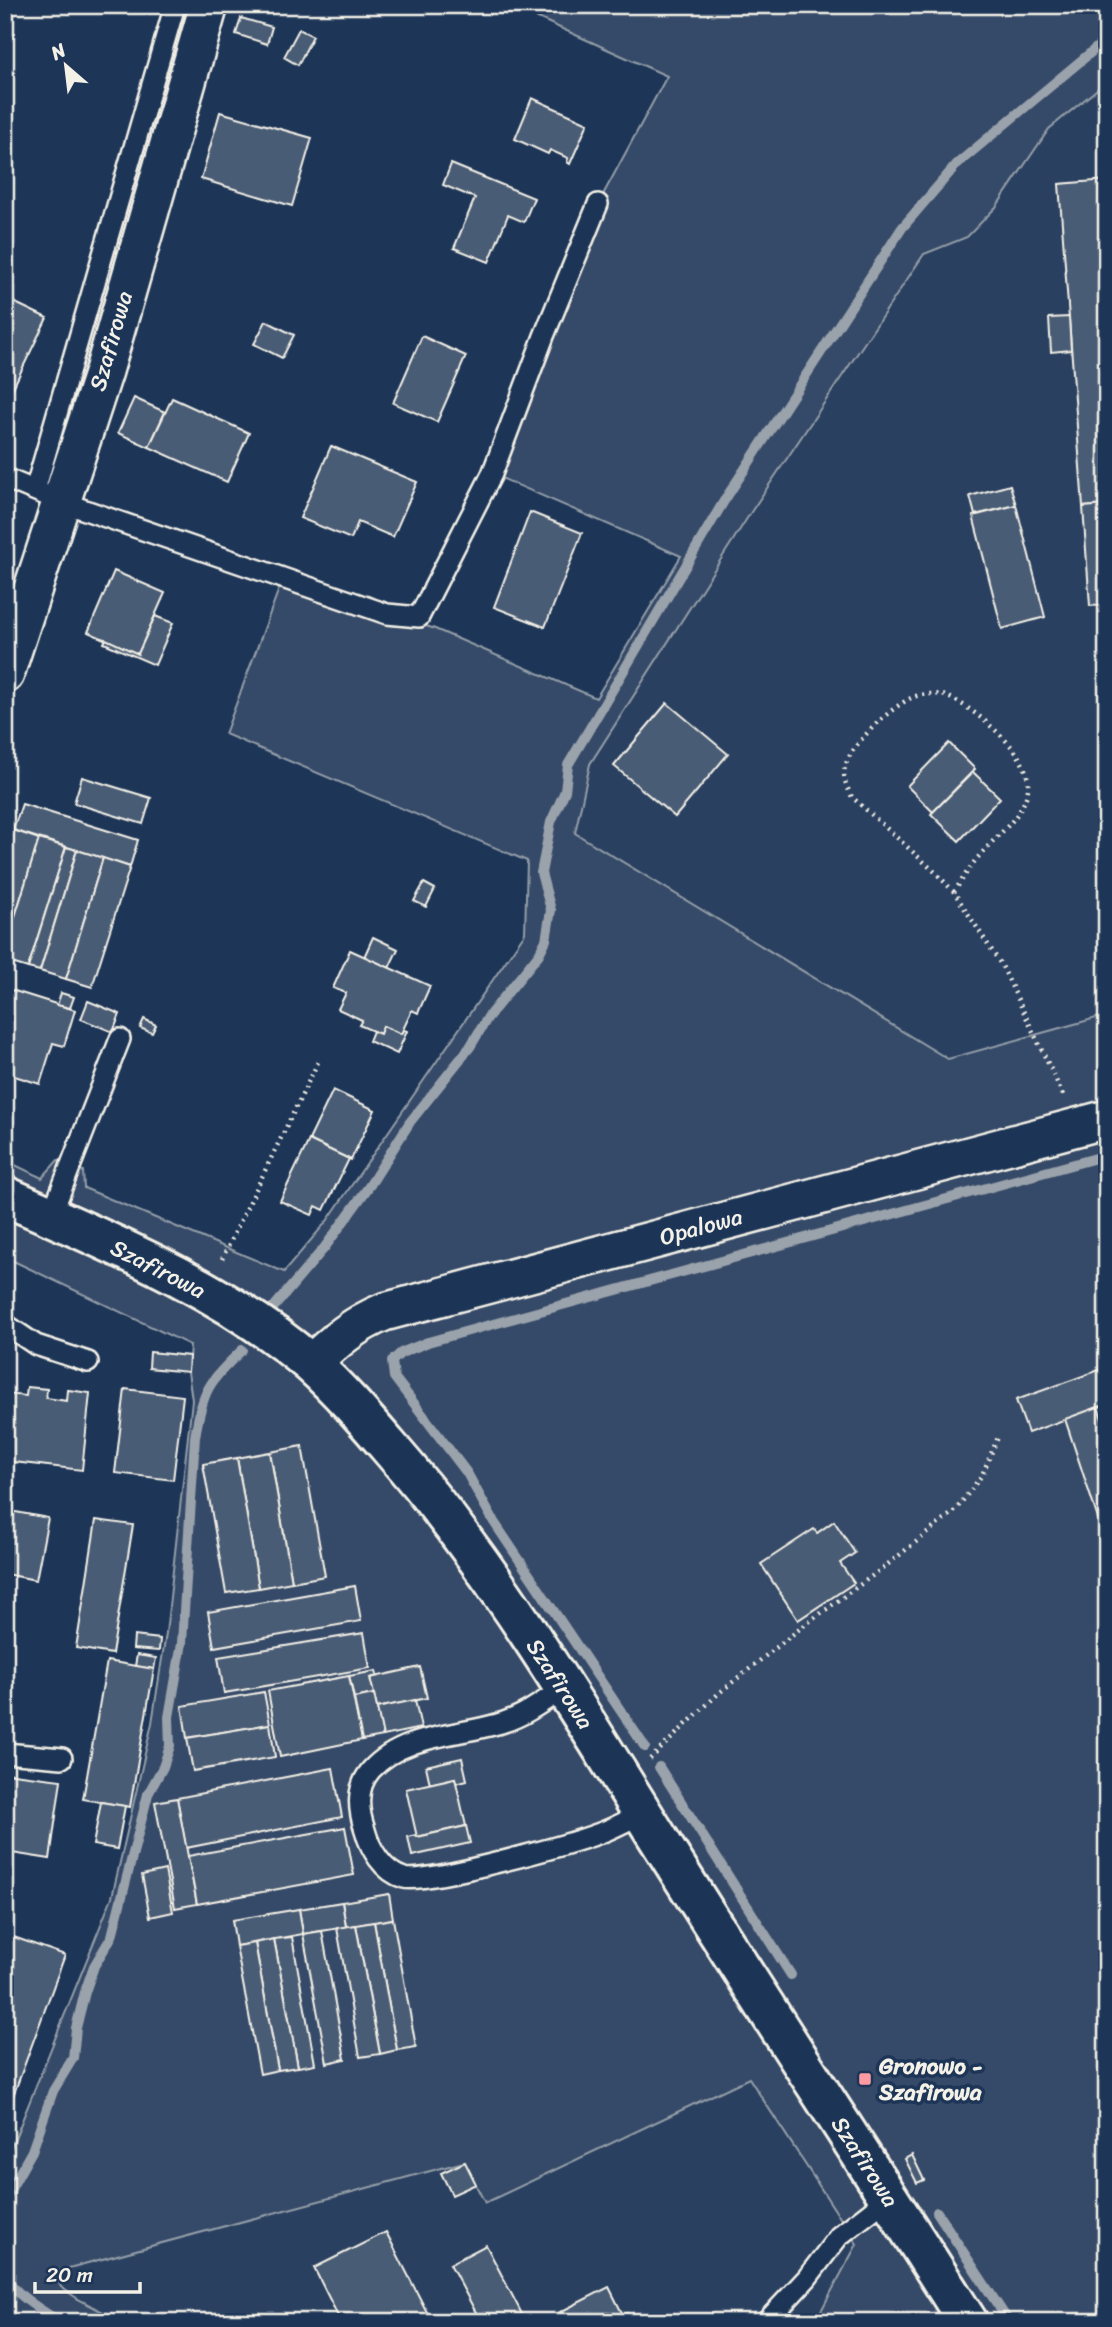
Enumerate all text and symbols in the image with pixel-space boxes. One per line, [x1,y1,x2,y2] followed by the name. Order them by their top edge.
[32,32,102,102] north arrow
[44,33,73,70] text: N
[77,286,145,396] street label: Szafirowa
[655,1196,747,1258] street label: Opalowa
[103,1227,213,1311] street label: Szafirowa
[515,1630,605,1739] street label: Szafirowa
[878,2046,983,2113] place label: Gronowo - Szafirowa
[857,2071,873,2087] marker: Gronowo - Szafirowa
[820,2108,910,2217] street label: Szafirowa
[35,2250,140,2294] scale bar
[46,2256,93,2294] text: 20 m

